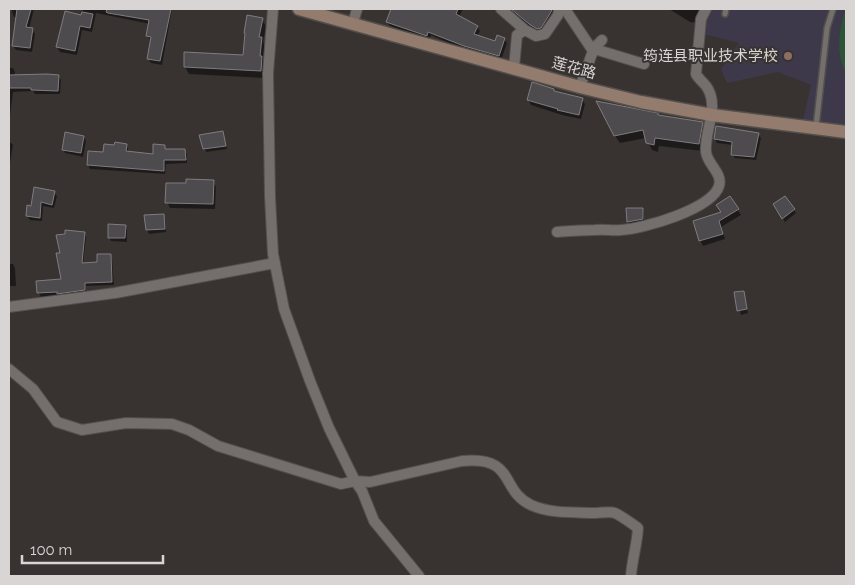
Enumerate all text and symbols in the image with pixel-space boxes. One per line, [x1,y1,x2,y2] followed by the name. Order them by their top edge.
[643,47,778,65] place label: 筠连县职业技术学校
[782,50,794,62] marker: 筠连县职业技术学校
[550,53,598,83] street label: 莲花路
[22,532,164,564] scale bar
[30,541,72,559] text: 100 m

